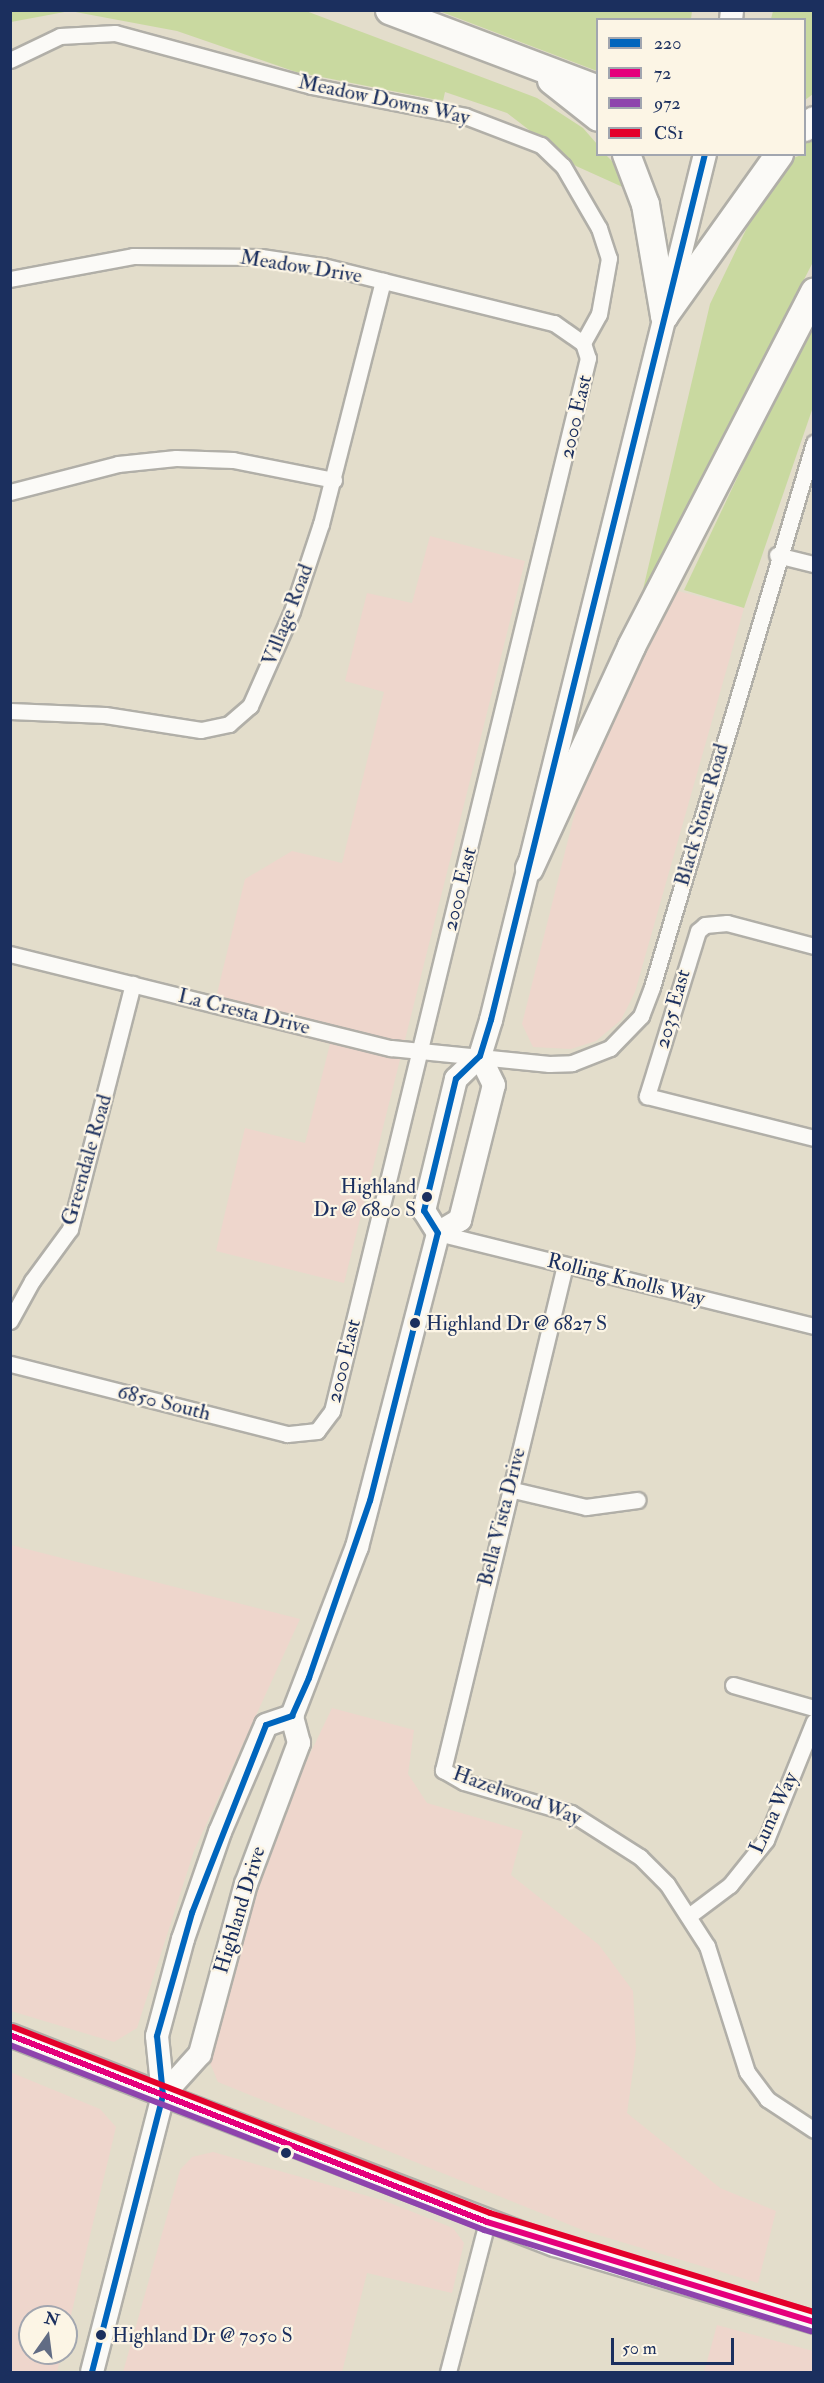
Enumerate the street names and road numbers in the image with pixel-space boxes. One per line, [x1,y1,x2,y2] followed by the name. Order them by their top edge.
[296,70,472,130] street label: Meadow Downs Way
[238,245,364,289] street label: Meadow Drive
[554,373,598,461] street label: 2000 East
[257,560,319,670] street label: Village Road
[670,741,734,889] street label: Black Stone Road
[437,845,483,933] street label: 2000 East
[650,967,696,1051] street label: 2035 East
[175,983,313,1041] street label: La Cresta Drive
[56,1092,118,1228] street label: Greendale Road
[544,1248,708,1312] street label: Rolling Knolls Way
[321,1317,367,1405] street label: 2000 East
[115,1379,213,1427] street label: 6850 South
[473,1445,531,1589] street label: Bella Vista Drive
[449,1761,585,1831] street label: Hazelwood Way
[744,1768,804,1858] street label: Luna Way
[209,1843,271,1977] street label: Highland Drive

